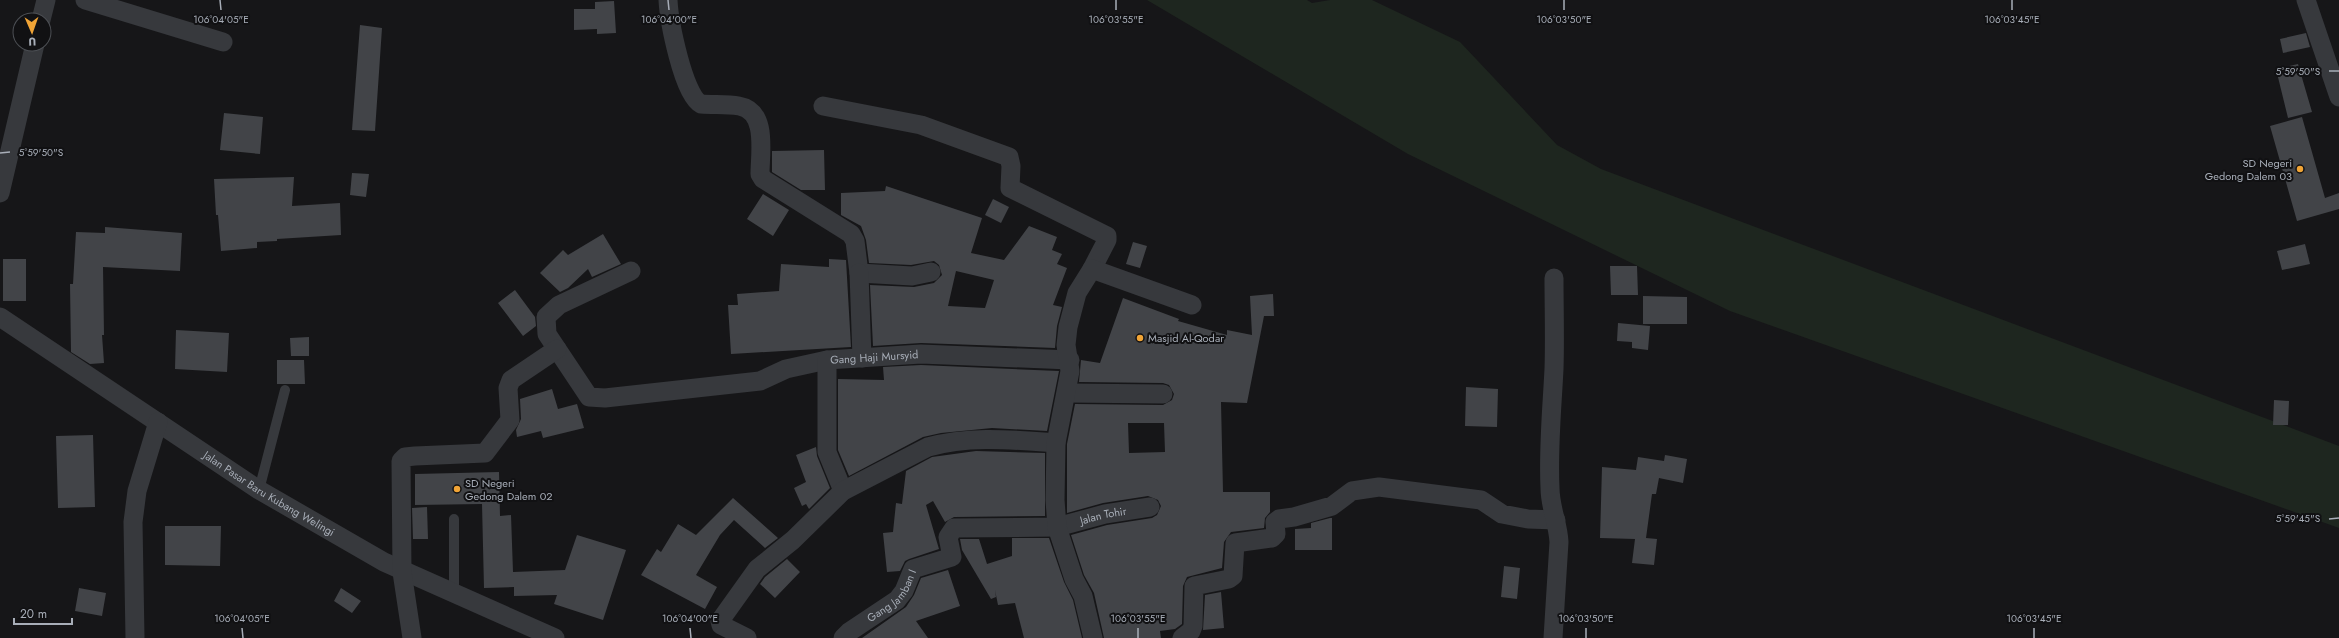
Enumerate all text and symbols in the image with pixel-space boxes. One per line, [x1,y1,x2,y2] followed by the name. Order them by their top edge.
[12,12,52,52] north arrow
[193,12,249,27] text: 106°04'05"E
[641,12,697,27] text: 106°04'00"E
[1089,12,1143,27] text: 106°03'55"E
[1536,12,1592,27] text: 106°03'50"E
[1985,12,2039,27] text: 106°03'45"E
[28,34,36,50] text: U
[2276,64,2321,79] text: 5°59'50"S
[19,145,64,160] text: 5°59'50"S
[2205,155,2292,184] place label: SD Negeri Gedong Dalem 03
[2295,164,2305,174] marker: SD Negeri Gedong Dalem 03
[1148,330,1224,346] place label: Masjid Al-Qodar
[1135,333,1145,343] marker: Masjid Al-Qodar
[830,346,919,368] street label: Gang Haji Mursyid
[199,446,338,540] street label: Jalan Pasar Baru Kubang Welingi
[465,475,553,504] place label: SD Negeri Gedong Dalem 02
[452,484,462,494] marker: SD Negeri Gedong Dalem 02
[1076,503,1128,529] street label: Jalan Tohir
[2276,511,2321,526] text: 5°59'45"S
[864,567,920,626] street label: Gang Jamban I
[14,600,72,626] scale bar
[20,605,47,623] text: 20 m
[214,611,270,626] text: 106°04'05"E
[662,611,718,626] text: 106°04'00"E
[1111,611,1165,626] text: 106°03'55"E
[1558,611,1614,626] text: 106°03'50"E
[2007,611,2061,626] text: 106°03'45"E

